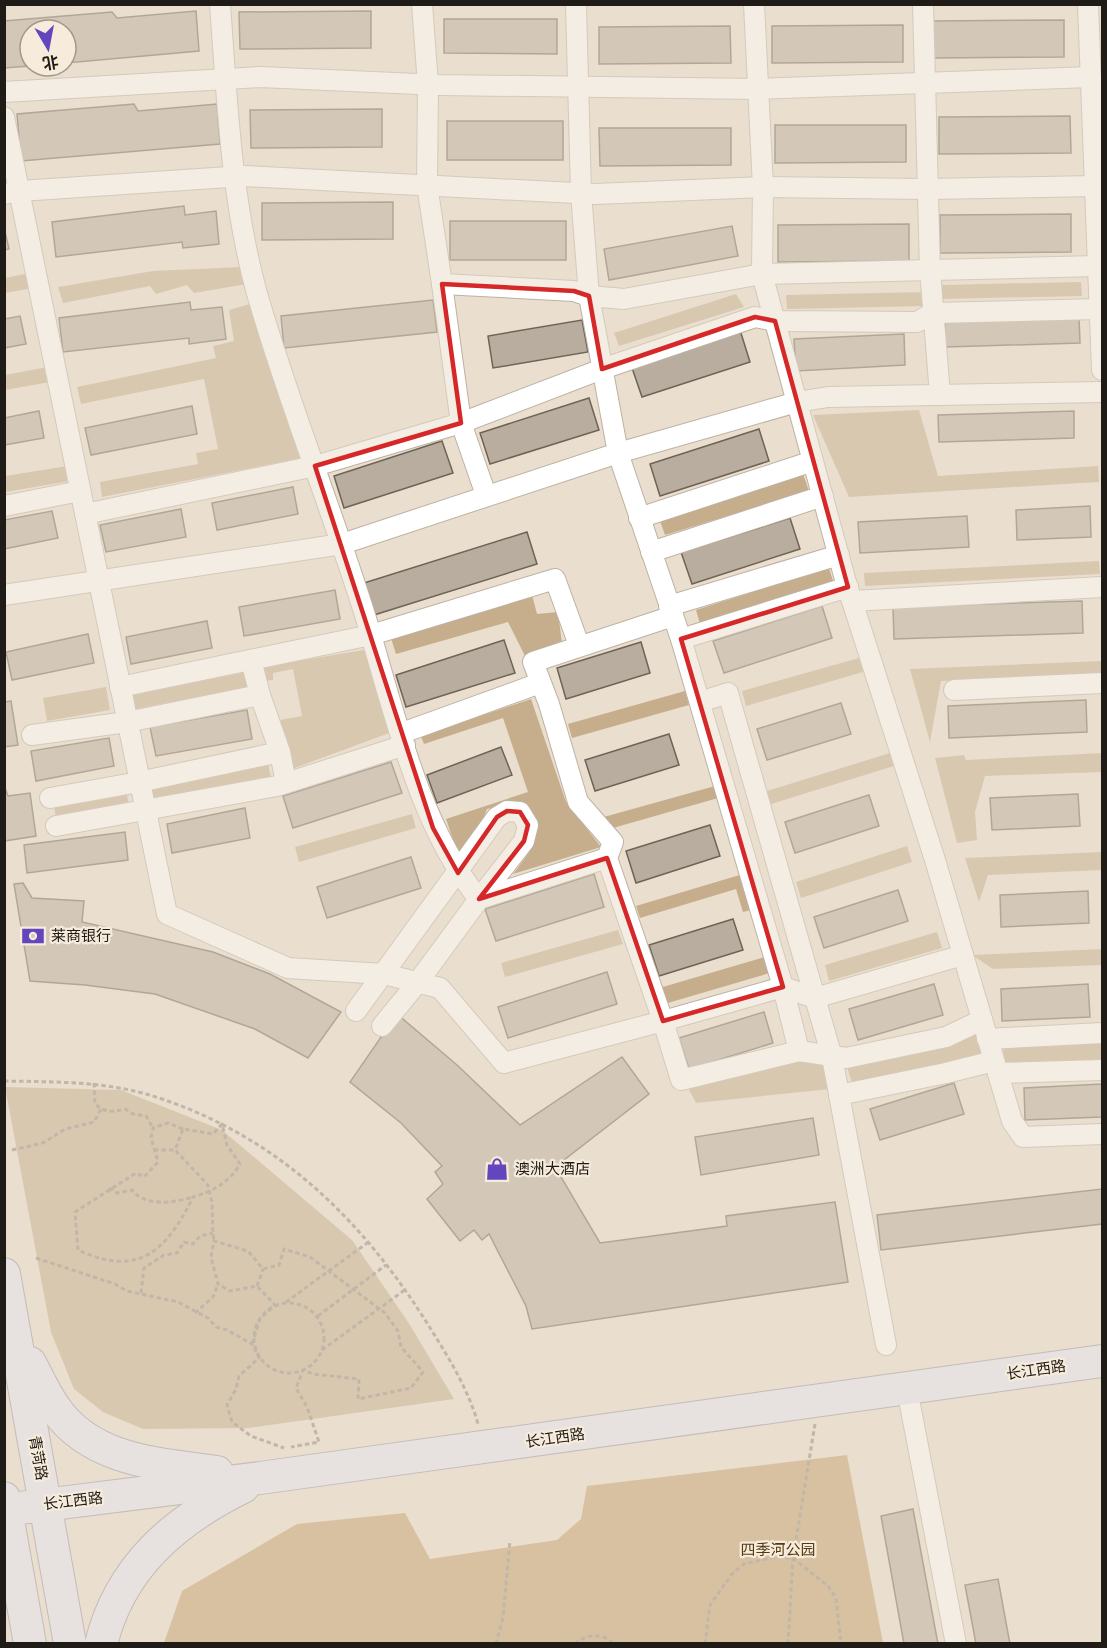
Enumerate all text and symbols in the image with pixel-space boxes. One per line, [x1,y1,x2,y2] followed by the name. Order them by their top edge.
[18,18,78,78] north arrow
[41,53,60,74] text: 北
[20,923,46,949] bank icon: 莱商银行
[51,926,111,944] place label: 莱商银行
[484,1156,510,1182] shop icon: 澳洲大酒店
[515,1159,590,1177] place label: 澳洲大酒店
[1005,1356,1067,1382] street label: 长江西路
[524,1424,586,1450] street label: 长江西路
[26,1434,52,1482] street label: 青菏路
[42,1487,104,1513] street label: 长江西路
[740,1540,816,1558] park label: 四季河公园

